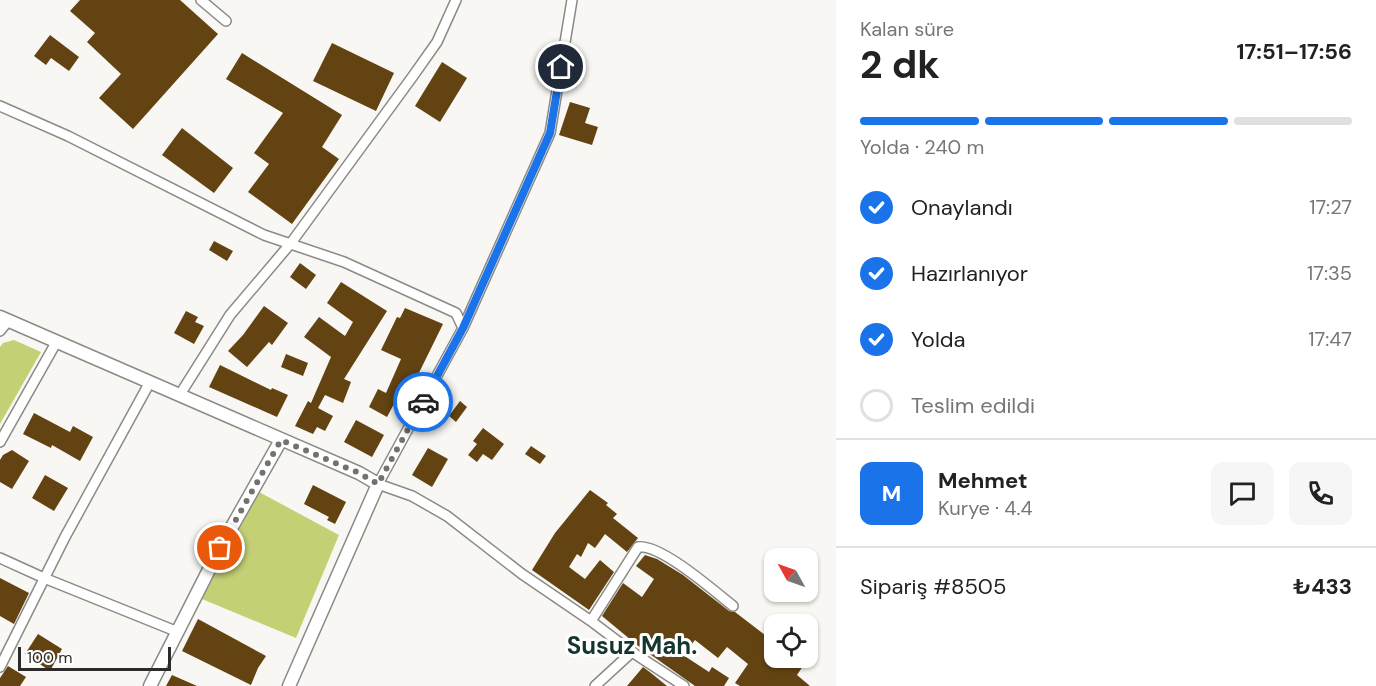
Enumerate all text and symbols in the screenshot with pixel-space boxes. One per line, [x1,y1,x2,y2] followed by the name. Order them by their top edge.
[860,16,954,42] text: Kalan süre
[1237,37,1352,66] text: 17:51–17:56
[860,39,940,90] text: 2 dk
[535,41,586,92] pin
[544,50,577,83] icon: home
[860,134,984,160] text: Yolda · 240 m
[860,191,893,224] icon: check
[911,193,1013,222] text: Onaylandı
[1309,194,1352,220] text: 17:27
[860,257,893,290] icon: check
[911,259,1028,288] text: Hazırlanıyor
[1307,260,1352,286] text: 17:35
[860,323,893,356] icon: check
[911,325,966,354] text: Yolda
[1308,326,1352,352] text: 17:47
[393,372,453,432] courier
[407,386,440,419] icon: car
[911,391,1035,420] text: Teslim edildi
[1211,462,1274,525] button: chat
[1289,462,1352,525] button: phone
[938,466,1028,495] text: Mehmet
[882,479,901,508] text: M
[938,495,1033,521] text: Kurye · 4.4
[194,522,245,573] pin
[203,531,236,564] icon: bag
[764,548,818,602] north arrow
[764,548,818,668] map controls
[860,572,1006,601] text: Sipariş #8505
[1293,572,1352,601] text: ₺433
[764,614,818,668] button: locate
[567,630,697,661] district label: Susuz Mah.
[18,644,171,672] scale bar
[27,647,72,668] text: 100 m

